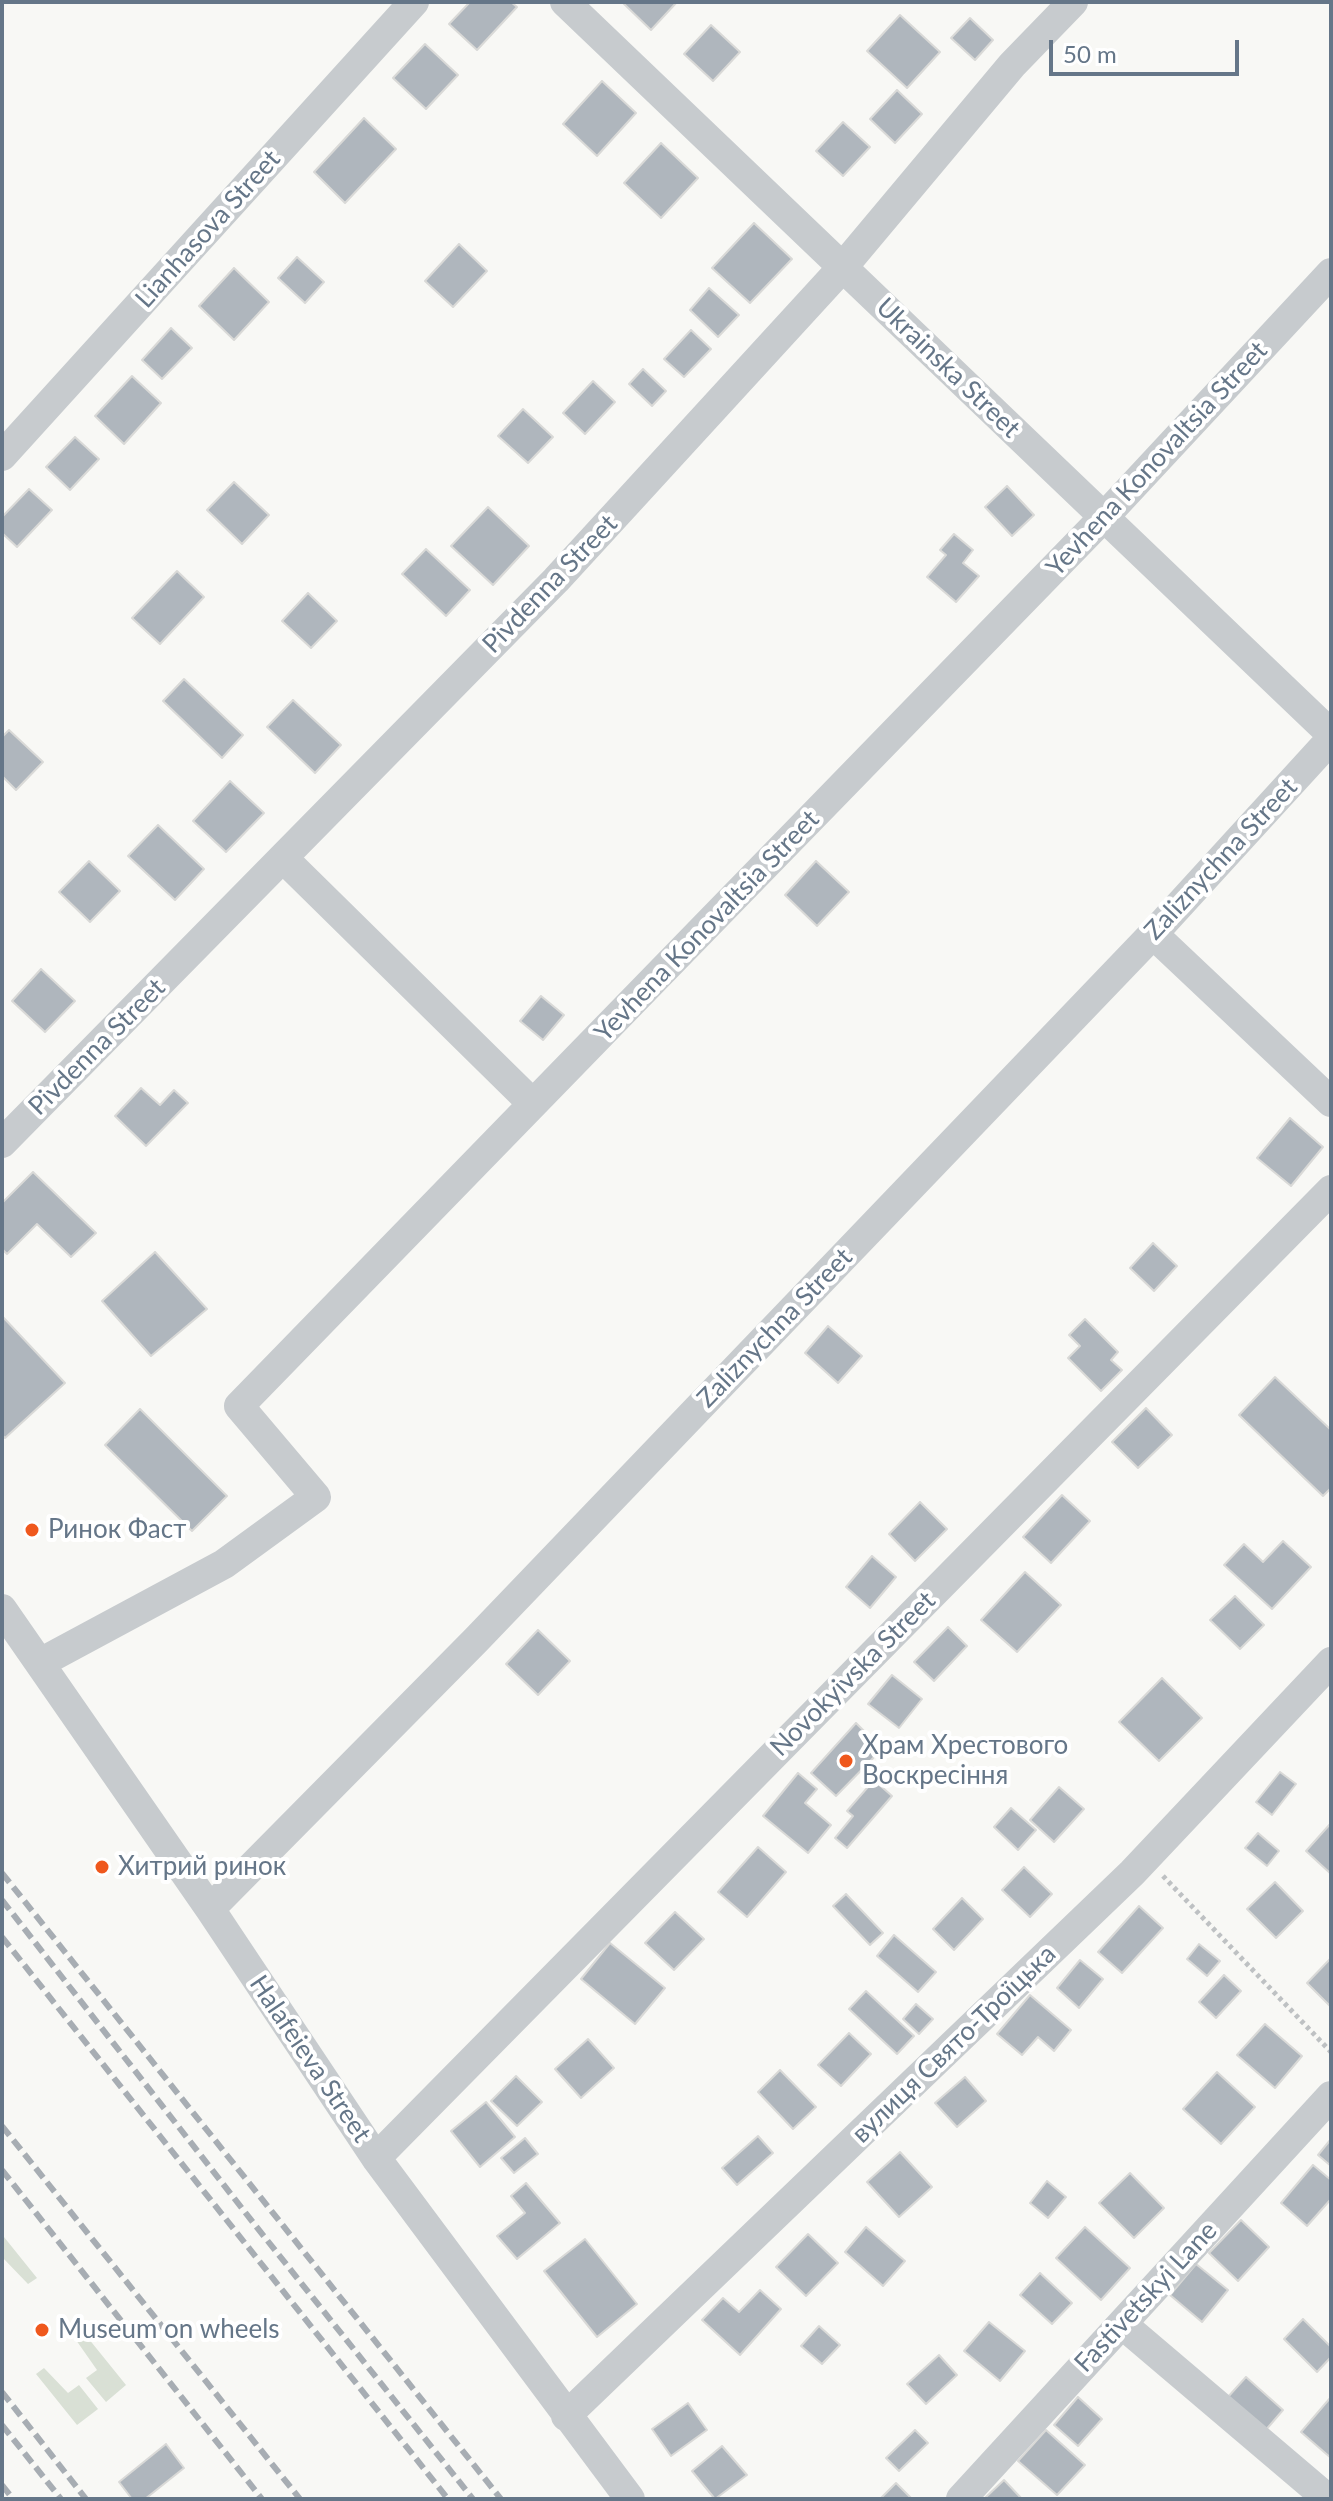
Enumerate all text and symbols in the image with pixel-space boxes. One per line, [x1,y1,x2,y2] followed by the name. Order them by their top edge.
[1053,24,1243,74] scale bar
[1063,39,1117,68] text: 50 m
[129,144,287,314] street label: Lianhasova Street
[870,292,1026,444] street label: Ukrainska Street
[1040,335,1274,583] street label: Yevhena Konovaltsia Street
[476,508,624,660] street label: Pivdenna Street
[1138,772,1304,946] street label: Zaliznychna Street
[588,804,826,1048] street label: Yevhena Konovaltsia Street
[22,972,172,1122] street label: Pivdenna Street
[691,1242,859,1414] street label: Zaliznychna Street
[48,1514,186,1546] place label: Ринок Фаст
[23,1521,41,1539] marker: Ринок Фаст
[764,1585,942,1763] street label: Novokyivska Street
[862,1730,1068,1792] place label: Храм Хрестового Воскресіння
[837,1752,855,1770] marker: Храм Хрестового Воскресіння
[118,1851,286,1883] place label: Хитрий ринок
[93,1858,111,1876] marker: Хитрий ринок
[846,1939,1062,2149] street label: вулиця Свято-Троїцька
[243,1970,377,2148] street label: Halafeieva Street
[1068,2215,1224,2379] street label: Fastivetskyi Lane
[58,2314,280,2346] place label: Museum on wheels
[33,2321,51,2339] marker: Museum on wheels

